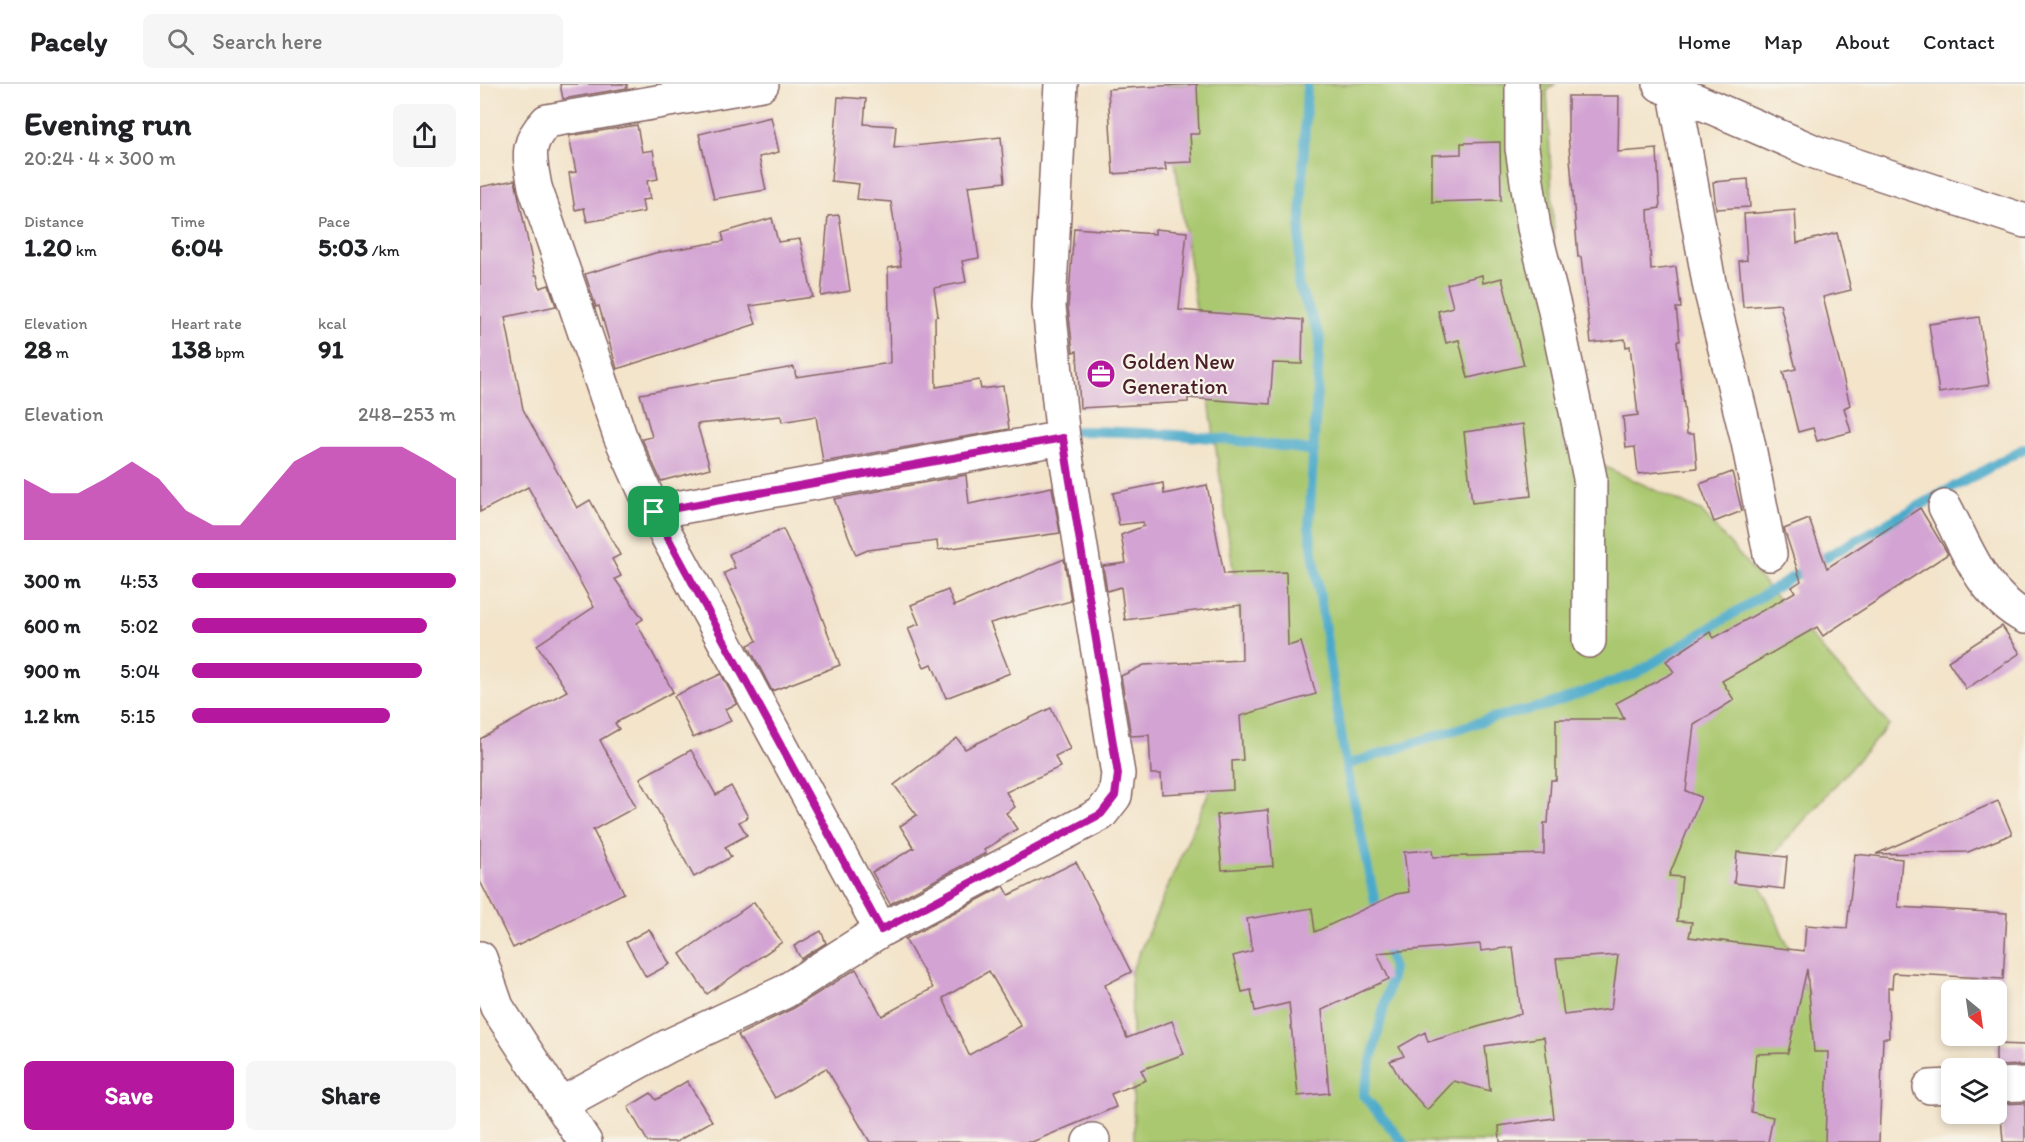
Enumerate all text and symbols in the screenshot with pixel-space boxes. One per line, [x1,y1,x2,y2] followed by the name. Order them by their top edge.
[143,14,563,68] search box
[30,24,107,58] text: Pacely
[164,25,197,58] icon: search
[212,28,323,55] text: Search here
[1678,29,1731,54] text: Home
[1764,29,1803,54] text: Map
[1836,29,1890,54] text: About
[1923,29,1995,54] text: Contact
[24,104,191,143] text: Evening run
[393,104,456,167] button: share
[24,146,176,170] text: 20:24 · 4 × 300 m
[24,212,84,231] text: Distance
[171,212,205,231] text: Time
[318,212,350,231] text: Pace
[24,231,72,263] text: 1.20
[171,231,223,263] text: 6:04
[318,231,368,263] text: 5:03
[72,241,97,260] text: km
[368,241,400,260] text: /km
[24,314,88,333] text: Elevation
[171,314,242,333] text: Heart rate
[318,314,346,333] text: kcal
[24,333,52,365] text: 28
[171,333,211,365] text: 138
[318,333,344,365] text: 91
[52,343,69,362] text: m
[211,343,245,362] text: bpm
[1122,348,1235,400] place label: Golden New Generation
[1085,358,1117,390] office icon: Golden New Generation
[24,402,103,426] text: Elevation
[358,402,456,426] text: 248–253 m
[628,486,679,537] pin
[637,495,670,528] icon: arrive
[24,569,81,593] text: 300 m
[120,569,158,593] text: 4:53
[24,614,81,638] text: 600 m
[120,614,158,638] text: 5:02
[24,659,80,683] text: 900 m
[120,659,160,683] text: 5:04
[24,704,80,728] text: 1.2 km
[120,704,155,728] text: 5:15
[1941,980,2007,1046] north arrow
[1941,980,2007,1124] map controls
[1941,1058,2007,1124] button: layers
[24,1061,234,1130] button: Save
[246,1061,456,1130] button: Share

